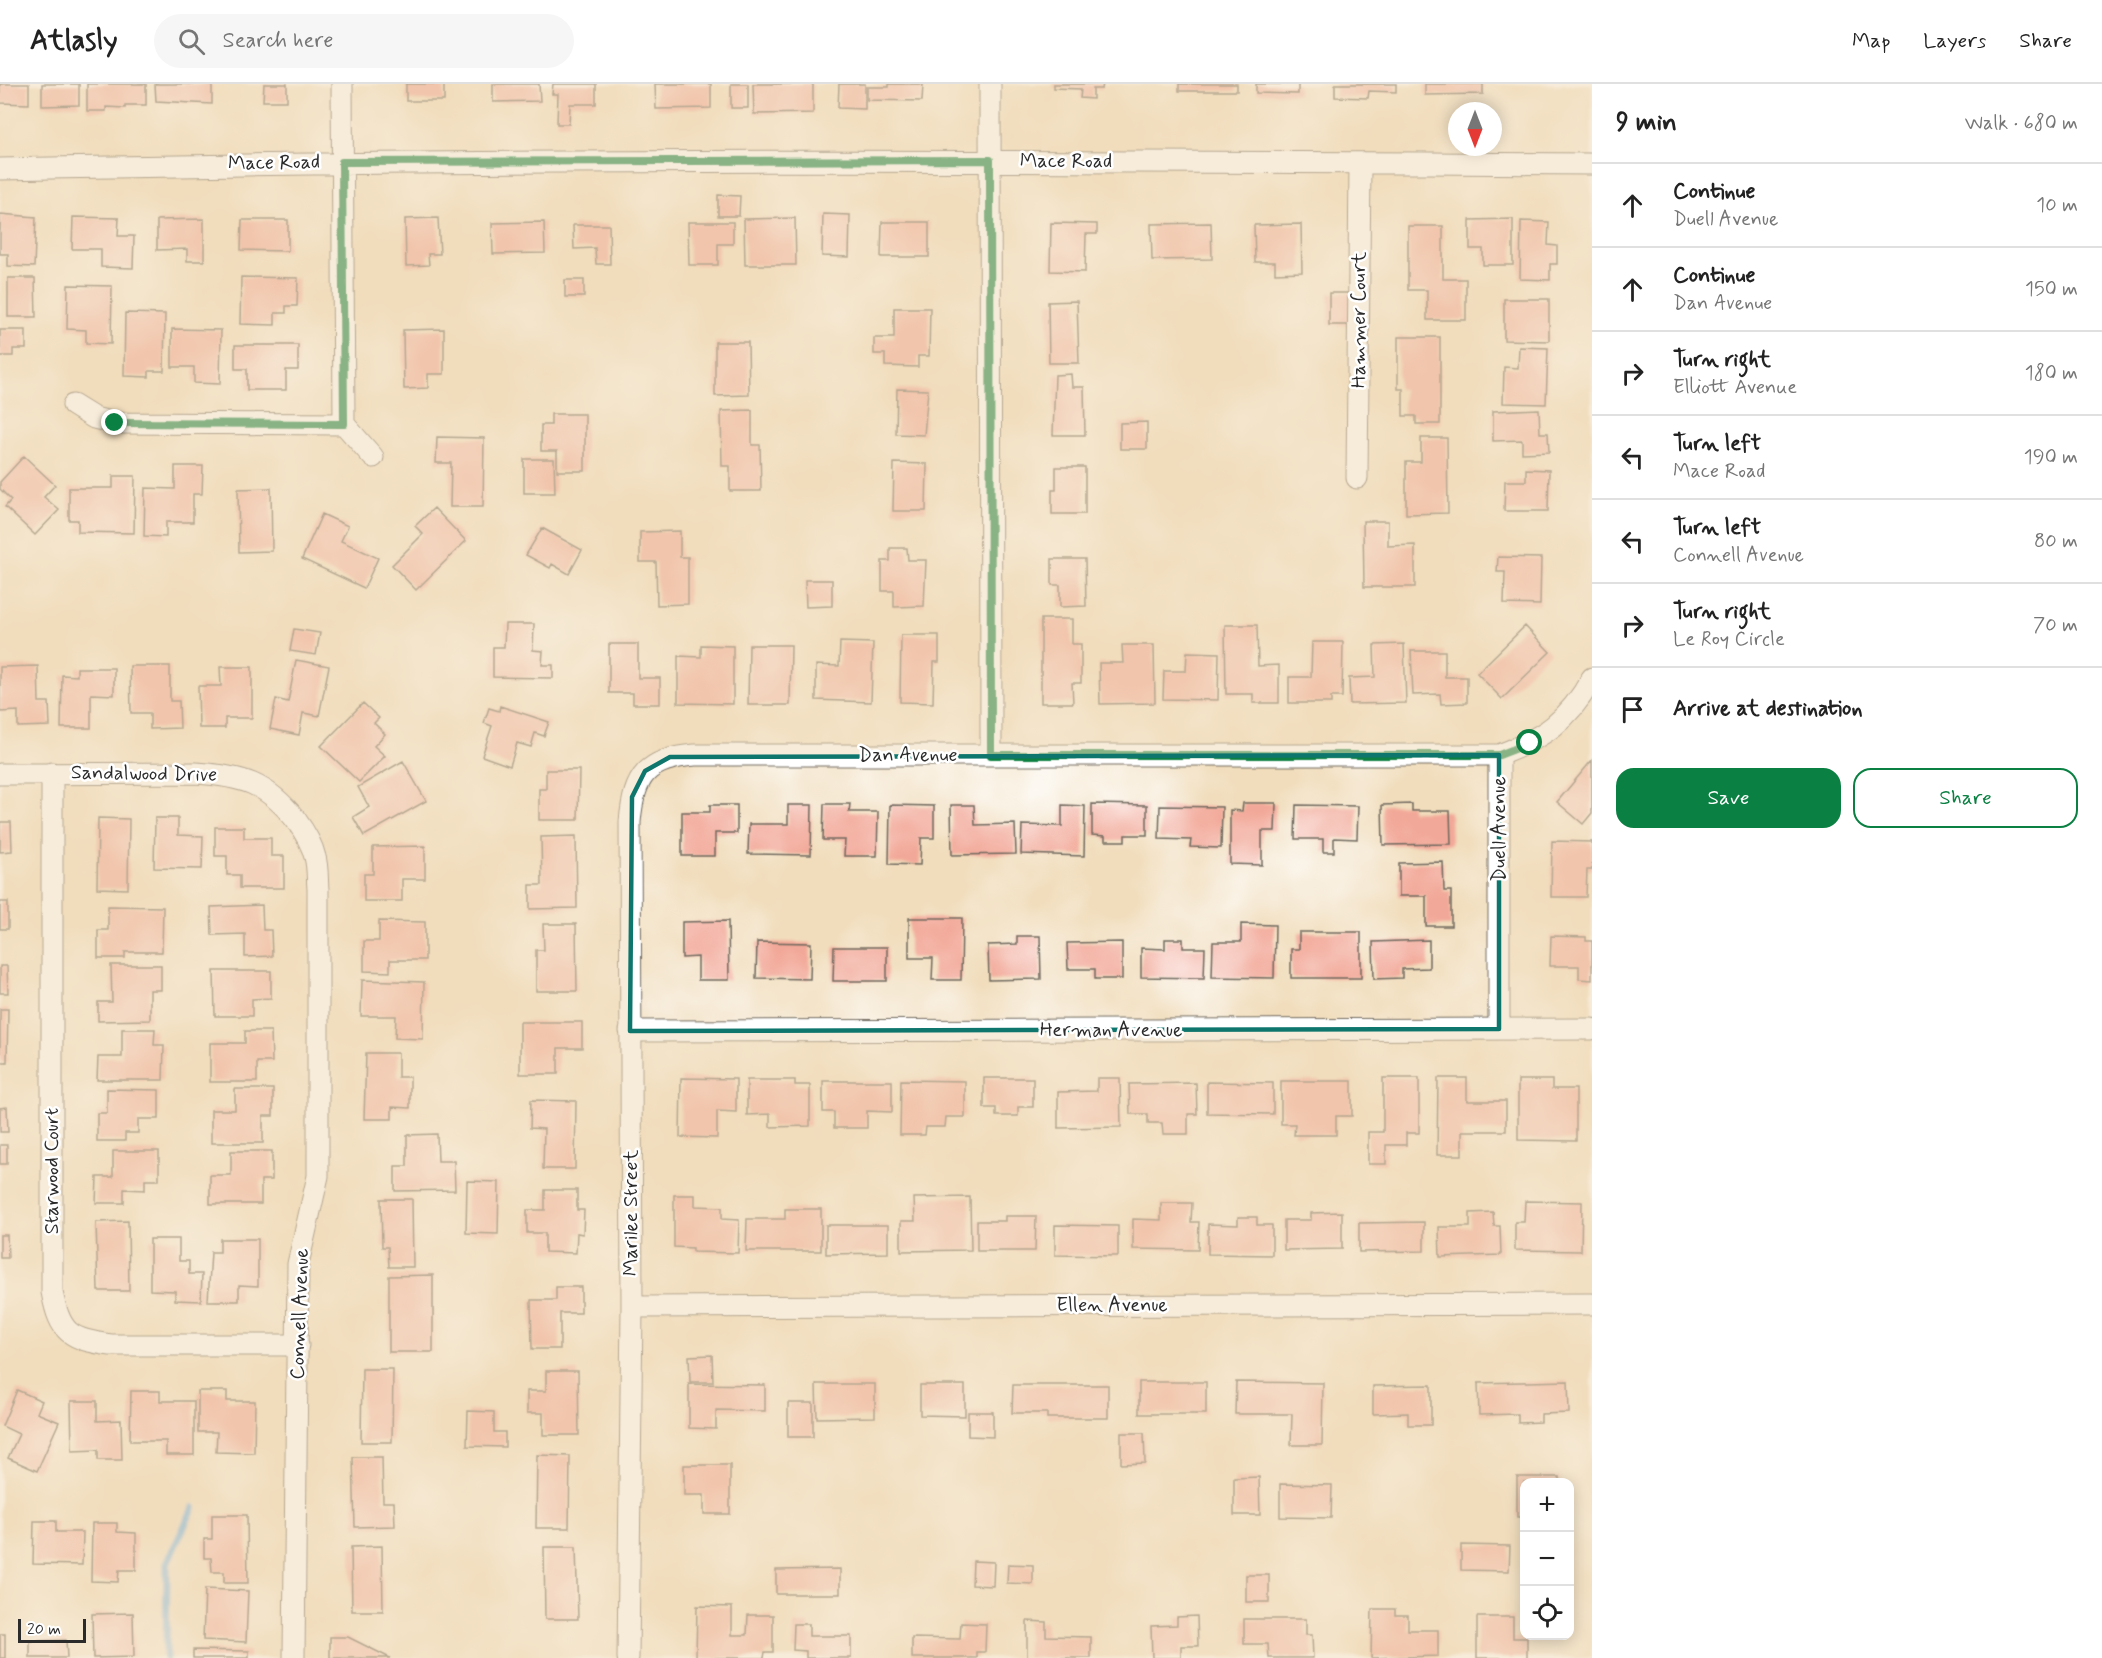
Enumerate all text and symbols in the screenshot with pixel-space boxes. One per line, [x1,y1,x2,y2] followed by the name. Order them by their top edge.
[154,14,574,68] search box
[30,23,118,60] text: Atlasly
[175,25,208,58] icon: search
[223,27,333,55] text: Search here
[1852,27,1890,55] text: Map
[1923,27,1986,55] text: Layers
[2019,27,2072,55] text: Share
[1448,102,1502,156] north arrow
[1616,106,1677,140] text: 9 min
[1965,110,2078,137] text: Walk · 680 m
[1020,148,1112,175] street label: Mace Road
[228,149,320,177] street label: Mace Road
[1673,178,1755,206] text: Continue
[1616,189,1649,222] icon: ahead
[2036,192,2078,219] text: 10 m
[1673,206,1778,233] text: Duell Avenue
[1346,251,1373,388] street label: Hammer Court
[1673,262,1755,290] text: Continue
[1616,273,1649,306] icon: ahead
[2025,276,2078,303] text: 150 m
[1673,290,1772,317] text: Dan Avenue
[1673,346,1771,374] text: Turn right
[1616,357,1649,390] icon: right
[2025,360,2078,387] text: 180 m
[1673,374,1797,401] text: Elliott Avenue
[101,409,127,435] route end
[1673,430,1761,458] text: Turn left
[1616,441,1649,474] icon: left
[2024,444,2078,471] text: 190 m
[1673,458,1765,485] text: Mace Road
[1673,514,1761,542] text: Turn left
[1616,525,1649,558] icon: left
[2034,528,2078,555] text: 80 m
[1673,542,1804,569] text: Connell Avenue
[1673,598,1771,626] text: Turn right
[1616,609,1649,642] icon: right
[2033,612,2078,639] text: 70 m
[1673,626,1785,653] text: Le Roy Circle
[1616,693,1649,726] icon: arrive
[1673,695,1863,723] text: Arrive at destination
[1516,729,1542,755] route start
[858,742,958,769] street label: Dan Avenue
[71,759,217,789] street label: Sandalwood Drive
[1616,768,1841,828] button: Save
[1853,768,2078,828] button: Share
[1486,776,1513,882] street label: Duell Avenue
[1040,1017,1182,1044] street label: Herman Avenue
[39,1108,66,1234] street label: Starwood Court
[618,1150,645,1276] street label: Marilee Street
[284,1248,316,1380] street label: Connell Avenue
[1056,1292,1168,1319] street label: Ellen Avenue
[1520,1478,1574,1640] map controls
[1520,1478,1574,1532] button: +
[1520,1532,1574,1586] button: −
[1520,1586,1574,1640] button: locate
[18,1616,86,1644] scale bar
[27,1619,61,1640] text: 20 m

